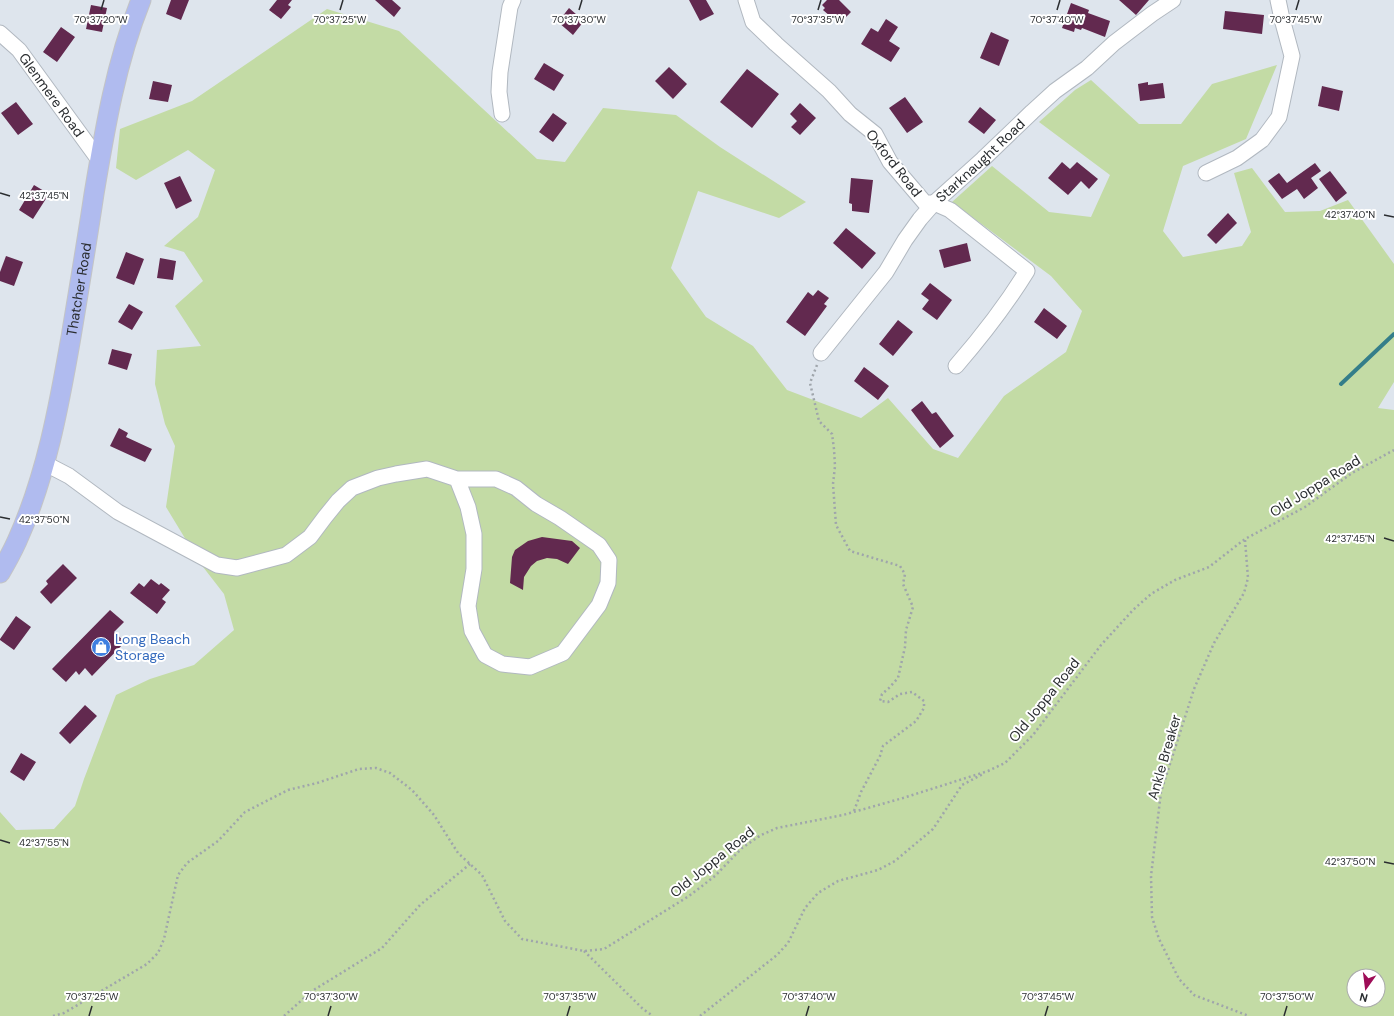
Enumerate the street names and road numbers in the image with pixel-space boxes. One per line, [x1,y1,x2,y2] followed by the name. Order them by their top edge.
[15,49,88,140] street label: Glenmere Road
[932,115,1029,206] street label: Starknaught Road
[862,126,926,200] street label: Oxford Road
[62,241,95,337] street label: Thatcher Road
[1266,451,1364,521] street label: Old Joppa Road
[1005,654,1083,746] street label: Old Joppa Road
[1143,712,1185,802] street label: Ankle Breaker
[666,823,758,901] street label: Old Joppa Road

